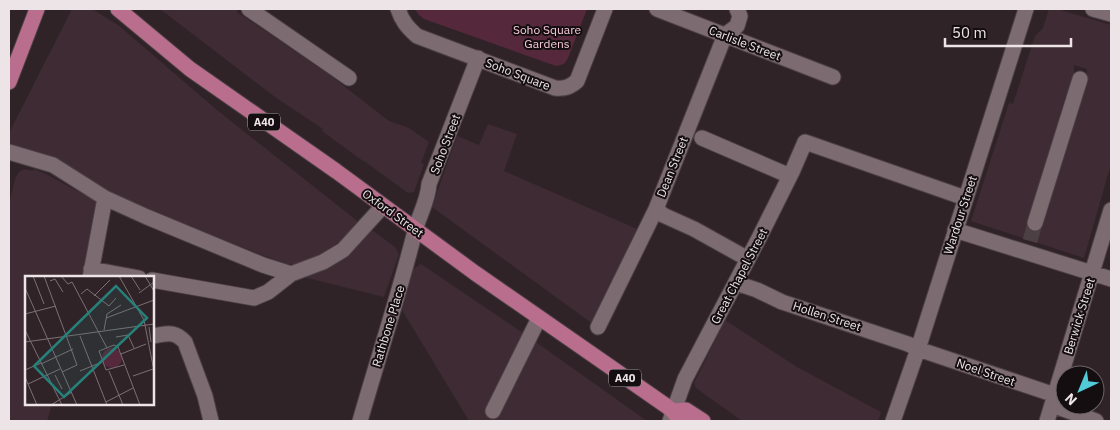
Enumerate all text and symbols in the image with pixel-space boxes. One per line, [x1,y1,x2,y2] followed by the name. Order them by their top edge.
[945,15,1071,47] scale bar
[513,22,581,51] park label: Soho Square Gardens
[707,22,783,64] street label: Carlisle Street
[952,23,987,42] text: 50 m
[483,55,553,93] street label: Soho Square
[427,112,463,176] street label: Soho Street
[248,114,280,130] road number: A40
[653,135,691,199] street label: Dean Street
[940,174,980,256] street label: Wardour Street
[359,186,427,240] street label: Oxford Street
[708,226,770,326] street label: Great Chapel Street
[25,276,154,405] inset map
[1060,276,1098,356] street label: Berwick Street
[368,283,408,369] street label: Rathbone Place
[791,298,863,334] street label: Hollen Street
[955,355,1017,389] street label: Noel Street
[1055,365,1105,415] north arrow
[609,369,641,386] road number: A40
[1061,389,1081,409] text: N

